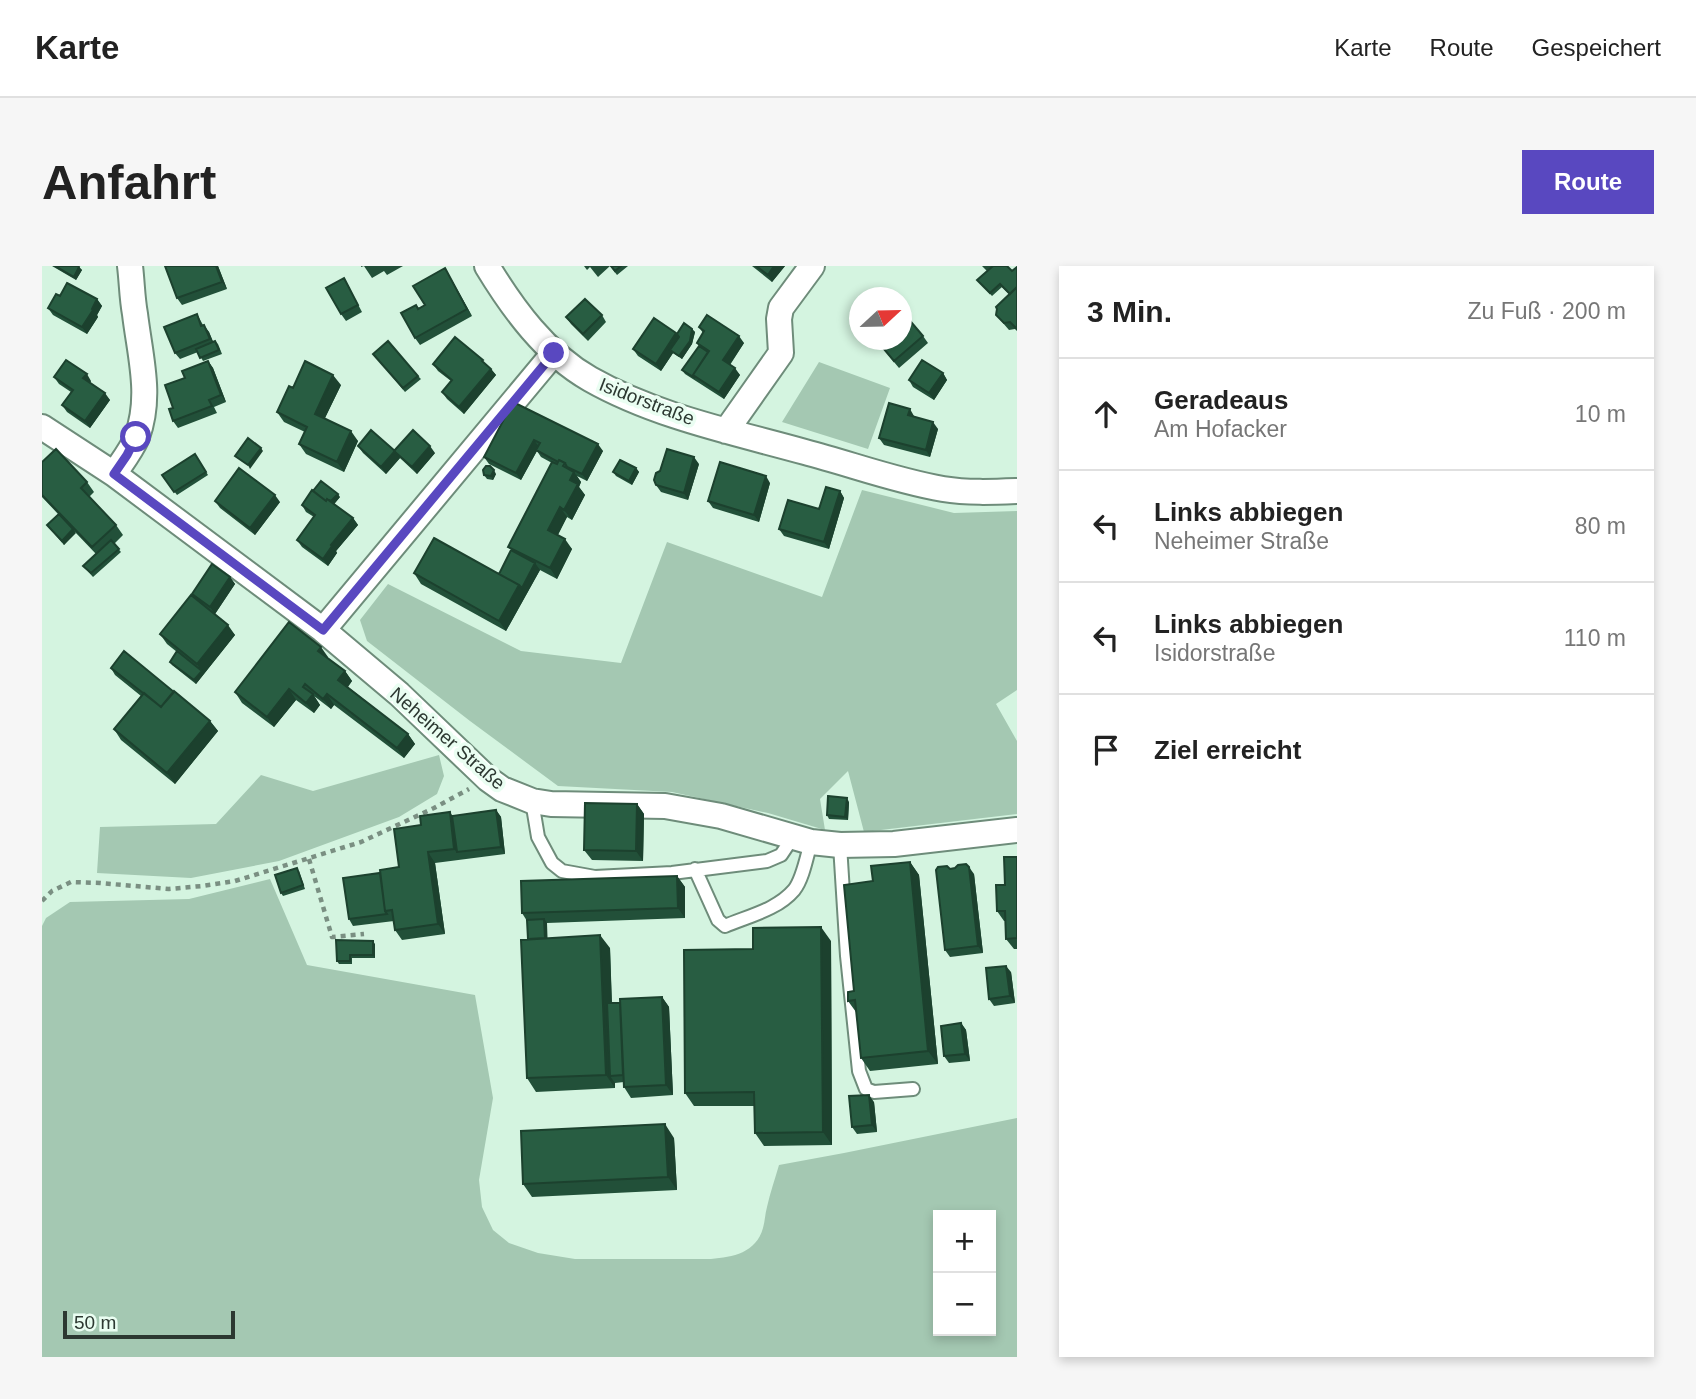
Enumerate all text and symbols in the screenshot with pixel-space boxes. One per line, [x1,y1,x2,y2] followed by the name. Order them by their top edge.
[35,29,119,66] text: Karte
[1334,34,1392,61] text: Karte
[1430,34,1494,61] text: Route
[1532,34,1661,61] text: Gespeichert
[1522,150,1654,214] button: Route
[42,155,216,209] text: Anfahrt
[849,287,912,350] north arrow
[1087,295,1172,328] text: 3 Min.
[1468,298,1626,324] text: Zu Fuß · 200 m
[538,337,569,368] route end
[596,374,697,429] street label: Isidorstraße
[1154,385,1288,415] text: Geradeaus
[1087,395,1125,433] icon: ahead
[1575,401,1626,427] text: 10 m
[1154,416,1287,442] text: Am Hofacker
[120,421,151,452] route start
[1154,497,1343,527] text: Links abbiegen
[1087,507,1125,545] icon: left
[1575,513,1626,539] text: 80 m
[1154,528,1329,554] text: Neheimer Straße
[1154,609,1343,639] text: Links abbiegen
[1087,619,1125,657] icon: left
[1564,625,1626,651] text: 110 m
[1154,640,1275,666] text: Isidorstraße
[386,683,509,794] street label: Neheimer Straße
[1087,731,1125,769] icon: arrive
[1154,735,1301,765] text: Ziel erreicht
[933,1210,996,1336] map controls
[933,1210,996,1273] button: +
[933,1273,996,1336] button: −
[63,1308,234,1340] scale bar
[74,1312,116,1333] text: 50 m

